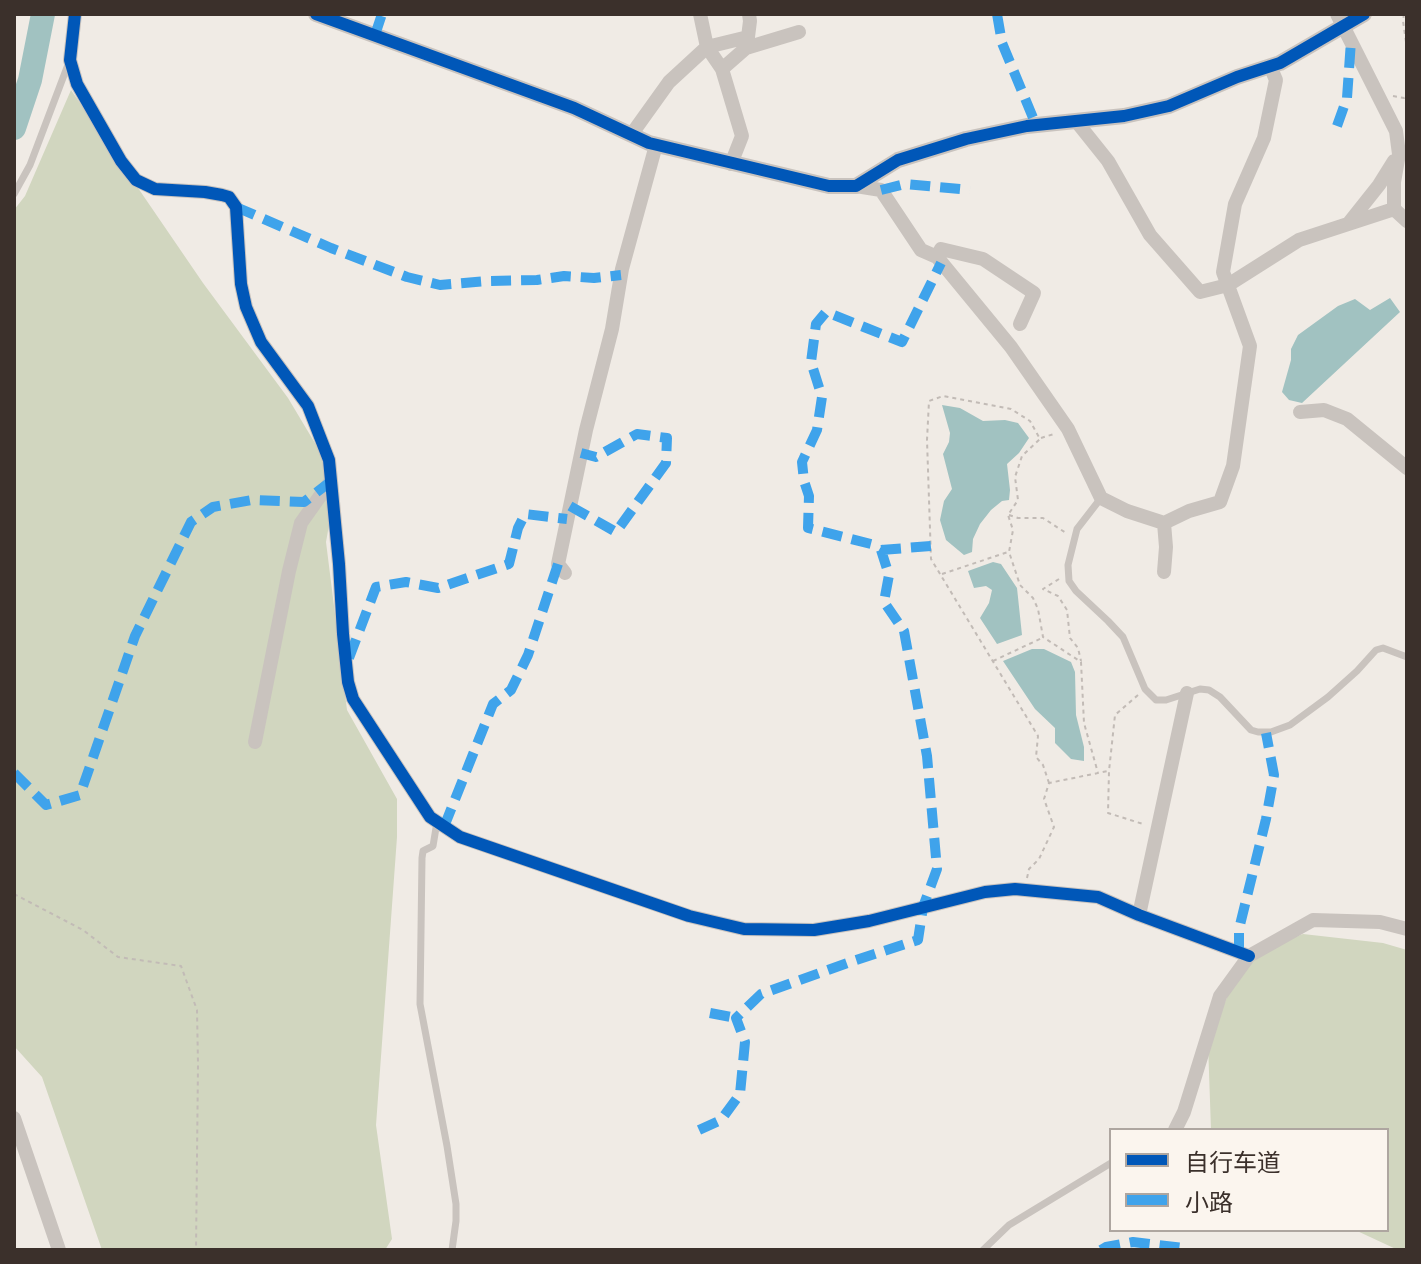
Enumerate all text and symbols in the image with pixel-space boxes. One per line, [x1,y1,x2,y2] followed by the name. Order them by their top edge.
[1109,1128,1389,1232] legend
[1185,1147,1281,1176] text: 自行车道
[1185,1187,1233,1216] text: 小路

